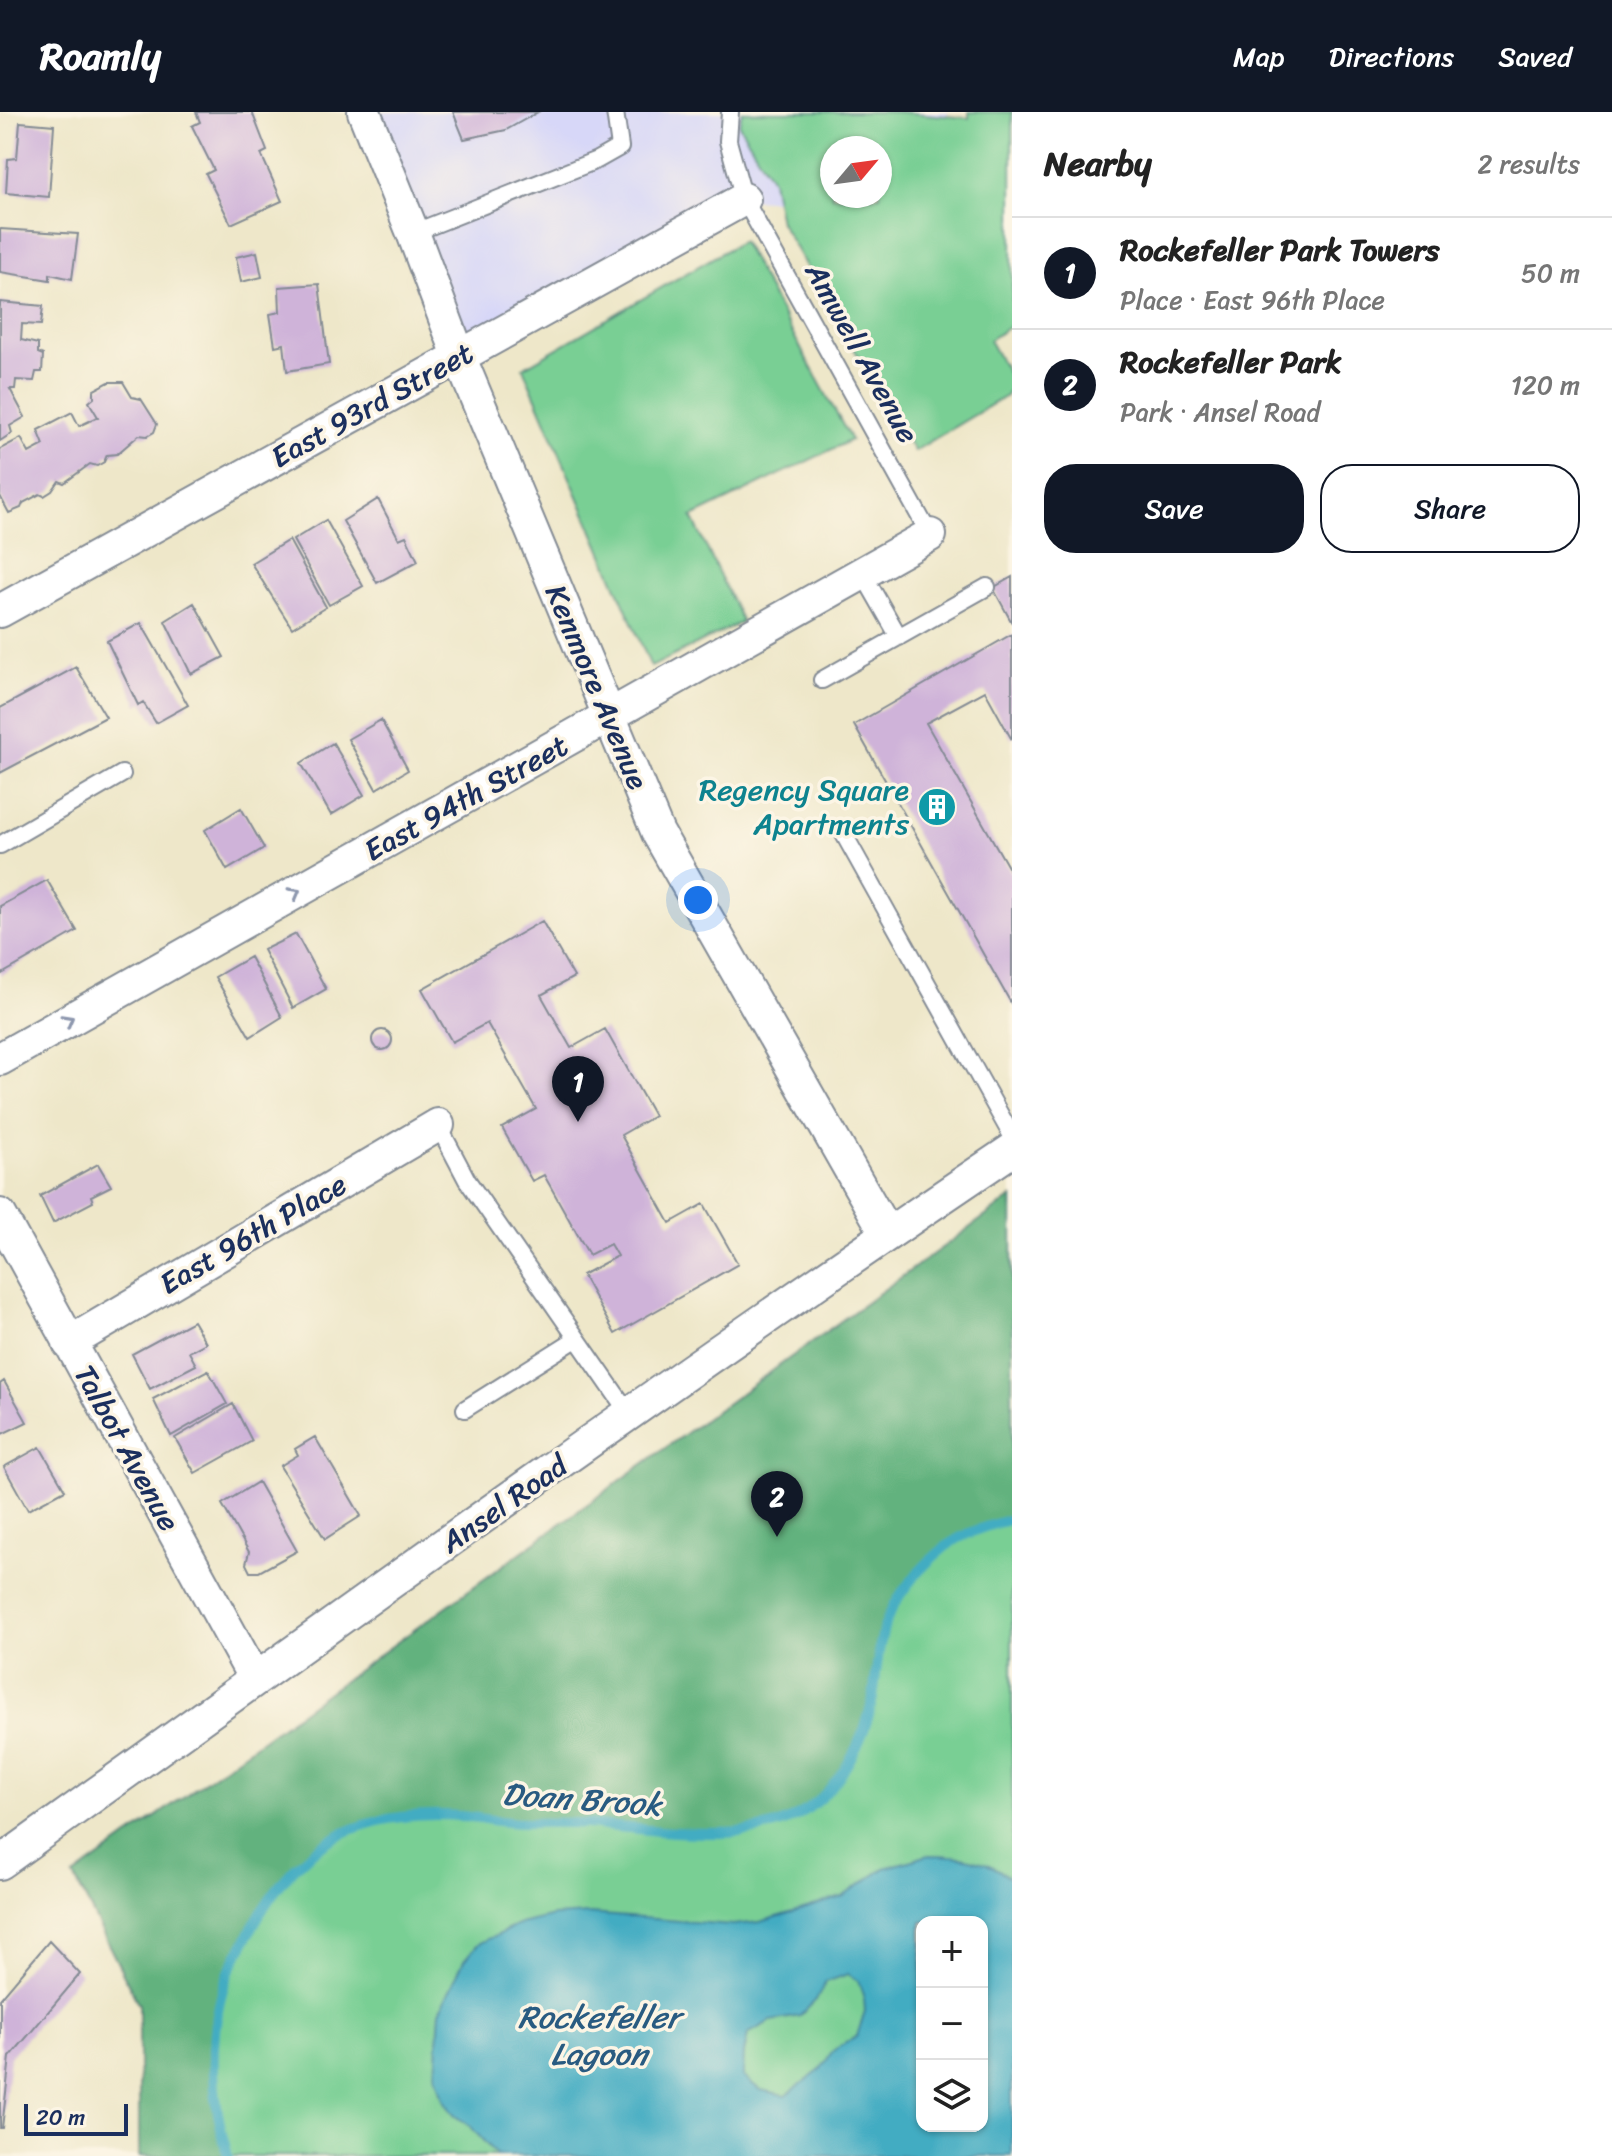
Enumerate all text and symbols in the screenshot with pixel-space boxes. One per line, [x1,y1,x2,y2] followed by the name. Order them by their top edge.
[40,23,161,90] text: Roamly
[1233,32,1285,81] text: Map
[1329,32,1454,81] text: Directions
[1498,32,1572,81] text: Saved
[1044,134,1152,194] text: Nearby
[820,136,892,208] north arrow
[1478,141,1580,187] text: 2 results
[1120,223,1440,277] text: Rockefeller Park Towers
[1064,250,1076,296] text: 1
[1521,250,1580,296] text: 50 m
[789,251,934,454] street label: Amwell Avenue
[1120,277,1385,323] text: Place · East 96th Place
[260,327,484,483] street label: East 93rd Street
[1120,335,1341,389] text: Rockefeller Park
[1062,362,1078,408] text: 2
[1511,362,1580,408] text: 120 m
[1120,389,1320,435] text: Park · Ansel Road
[1044,464,1304,553] button: Save
[1320,464,1580,553] button: Share
[529,576,665,798] street label: Kenmore Avenue
[353,719,579,877] street label: East 94th Street
[699,763,909,851] place label: Regency Square Apartments
[916,786,958,828] building icon: Regency Square Apartments
[678,880,718,920] your location
[287,888,301,903] one-way arrow
[60,1015,74,1030] one-way arrow
[552,1056,604,1122] pin: 1
[149,1158,357,1310] street label: East 96th Place
[59,1354,195,1542] street label: Talbot Avenue
[428,1439,581,1568] street label: Ansel Road
[751,1471,803,1537] pin: 2
[500,1765,666,1834] water label: Doan Brook
[916,1916,988,2132] map controls
[916,1916,988,1988] button: +
[916,1988,988,2060] button: −
[518,1989,685,2083] water label: Rockefeller Lagoon
[916,2060,988,2132] button: layers
[36,2098,85,2137] text: 20 m
[24,2100,128,2136] scale bar

